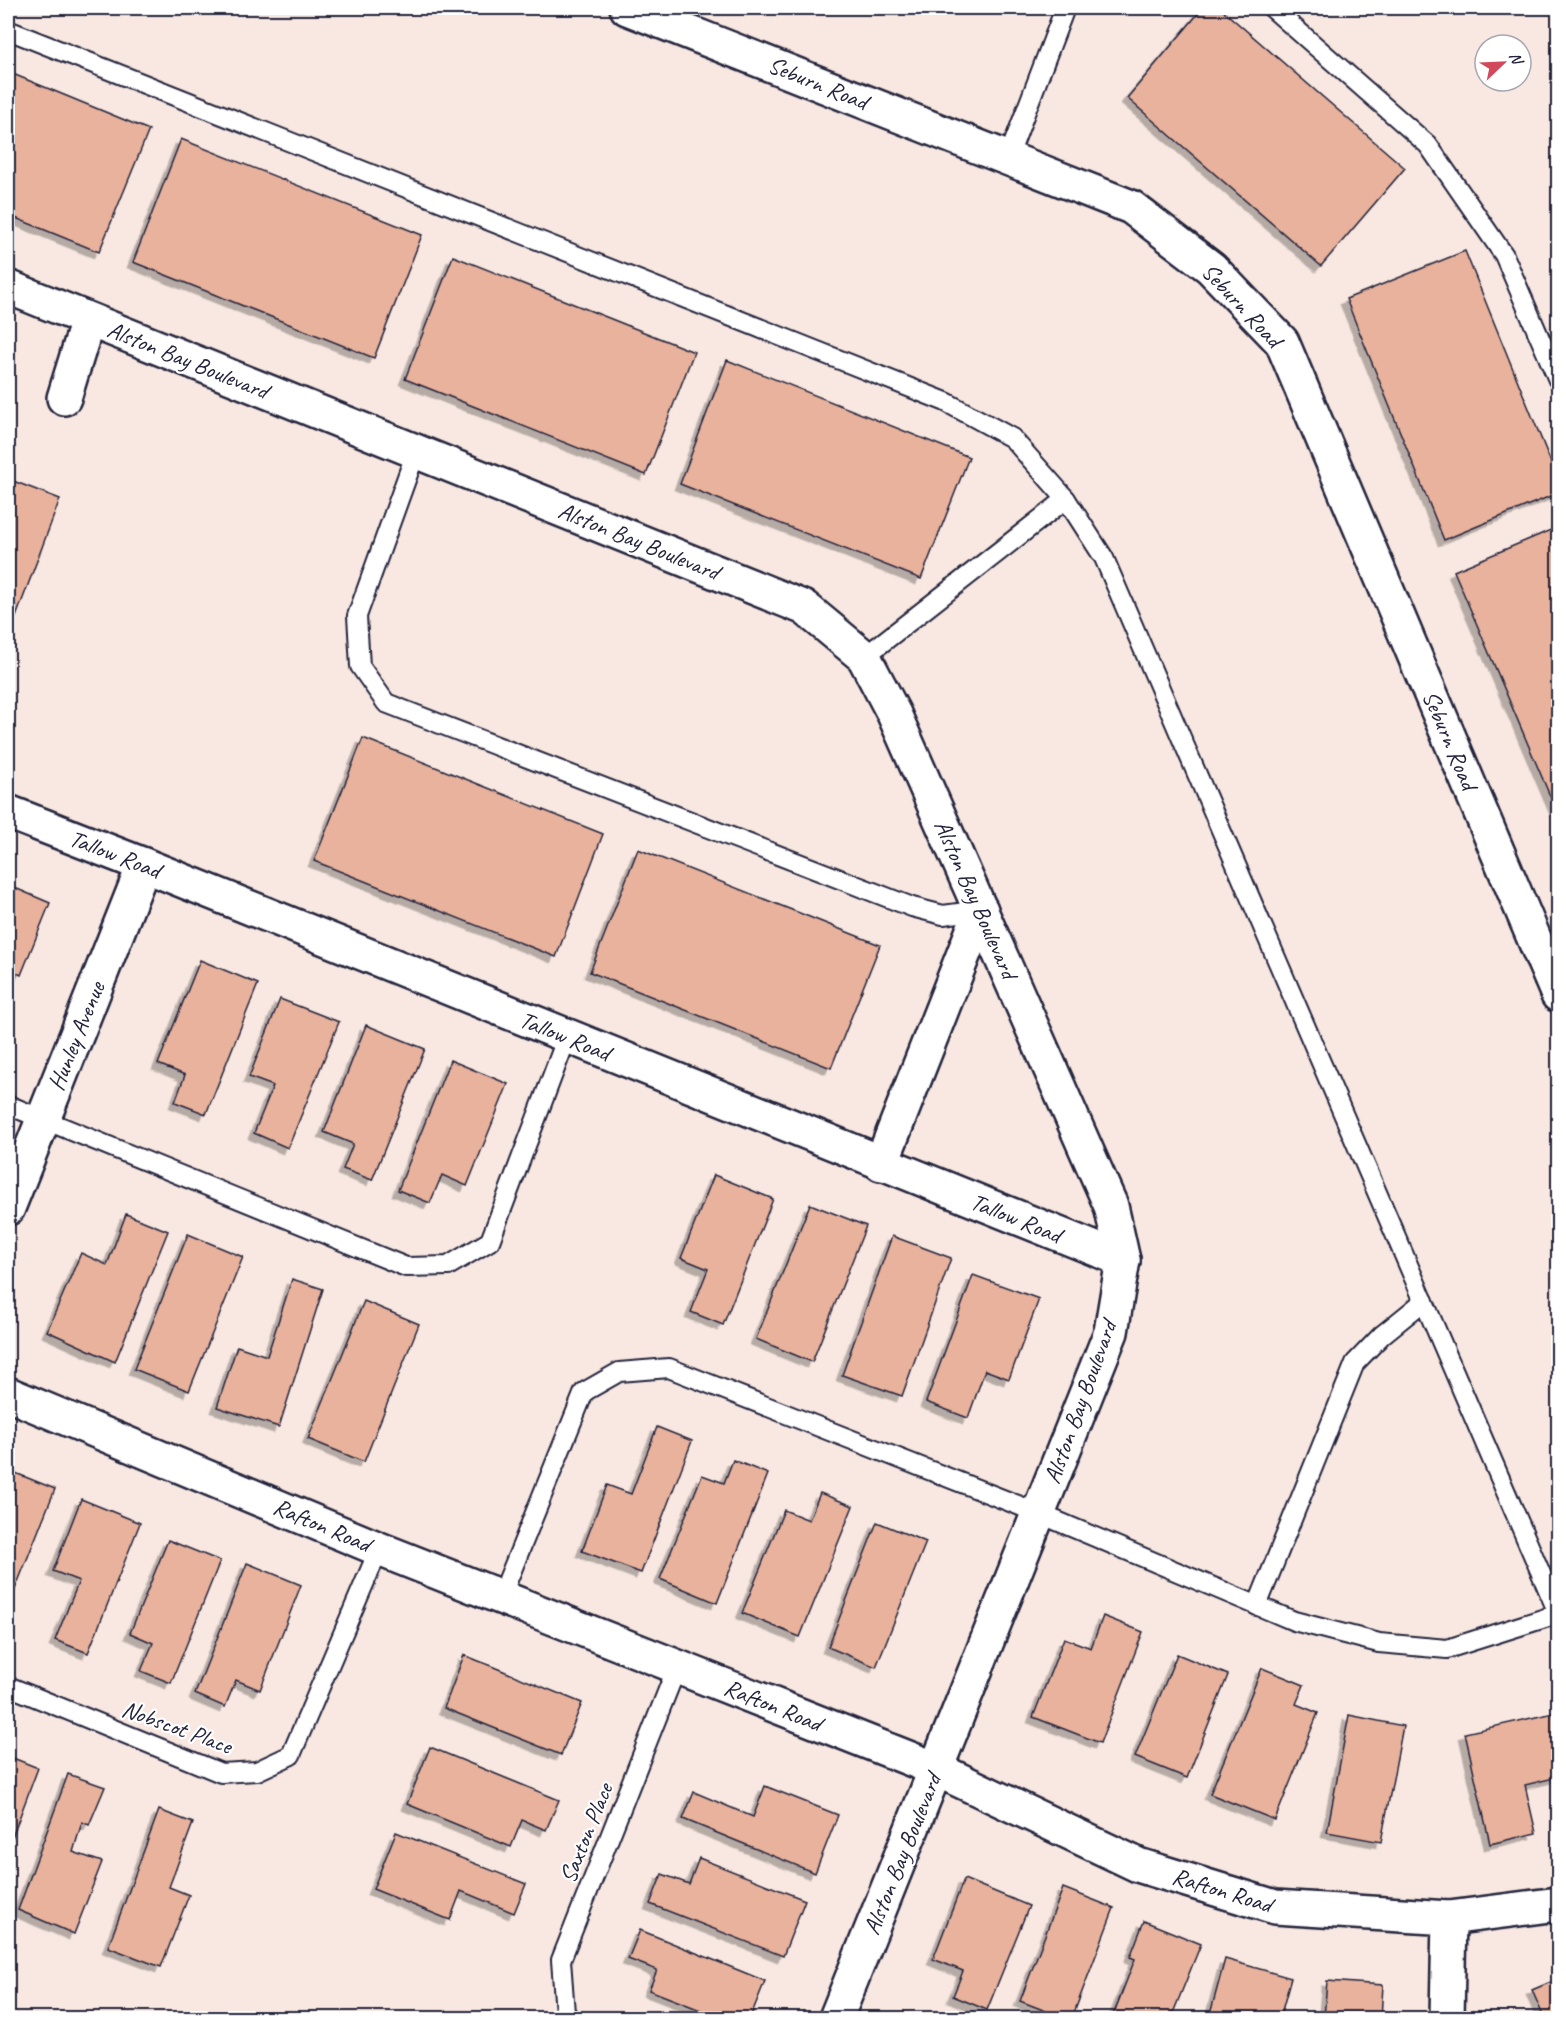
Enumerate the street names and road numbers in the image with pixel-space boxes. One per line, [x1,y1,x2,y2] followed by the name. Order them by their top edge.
[764,50,875,118] street label: Seburn Road
[1195,257,1291,356] street label: Seburn Road
[103,314,276,407] street label: Alston Bay Boulevard
[554,495,727,588] street label: Alston Bay Boulevard
[1416,686,1486,797] street label: Seburn Road
[928,815,1026,986] street label: Alston Bay Boulevard
[65,823,168,886] street label: Tallow Road
[41,975,112,1095] street label: Hunley Avenue
[515,1004,618,1069] street label: Tallow Road
[966,1186,1069,1251] street label: Tallow Road
[1037,1313,1125,1487] street label: Alston Bay Boulevard
[269,1491,378,1560] street label: Rafton Road
[720,1672,829,1739] street label: Rafton Road
[118,1693,238,1761] street label: Nobscot Place
[856,1766,949,1939] street label: Alston Bay Boulevard
[552,1777,620,1887] street label: Saxton Place
[1169,1861,1279,1920] street label: Rafton Road

